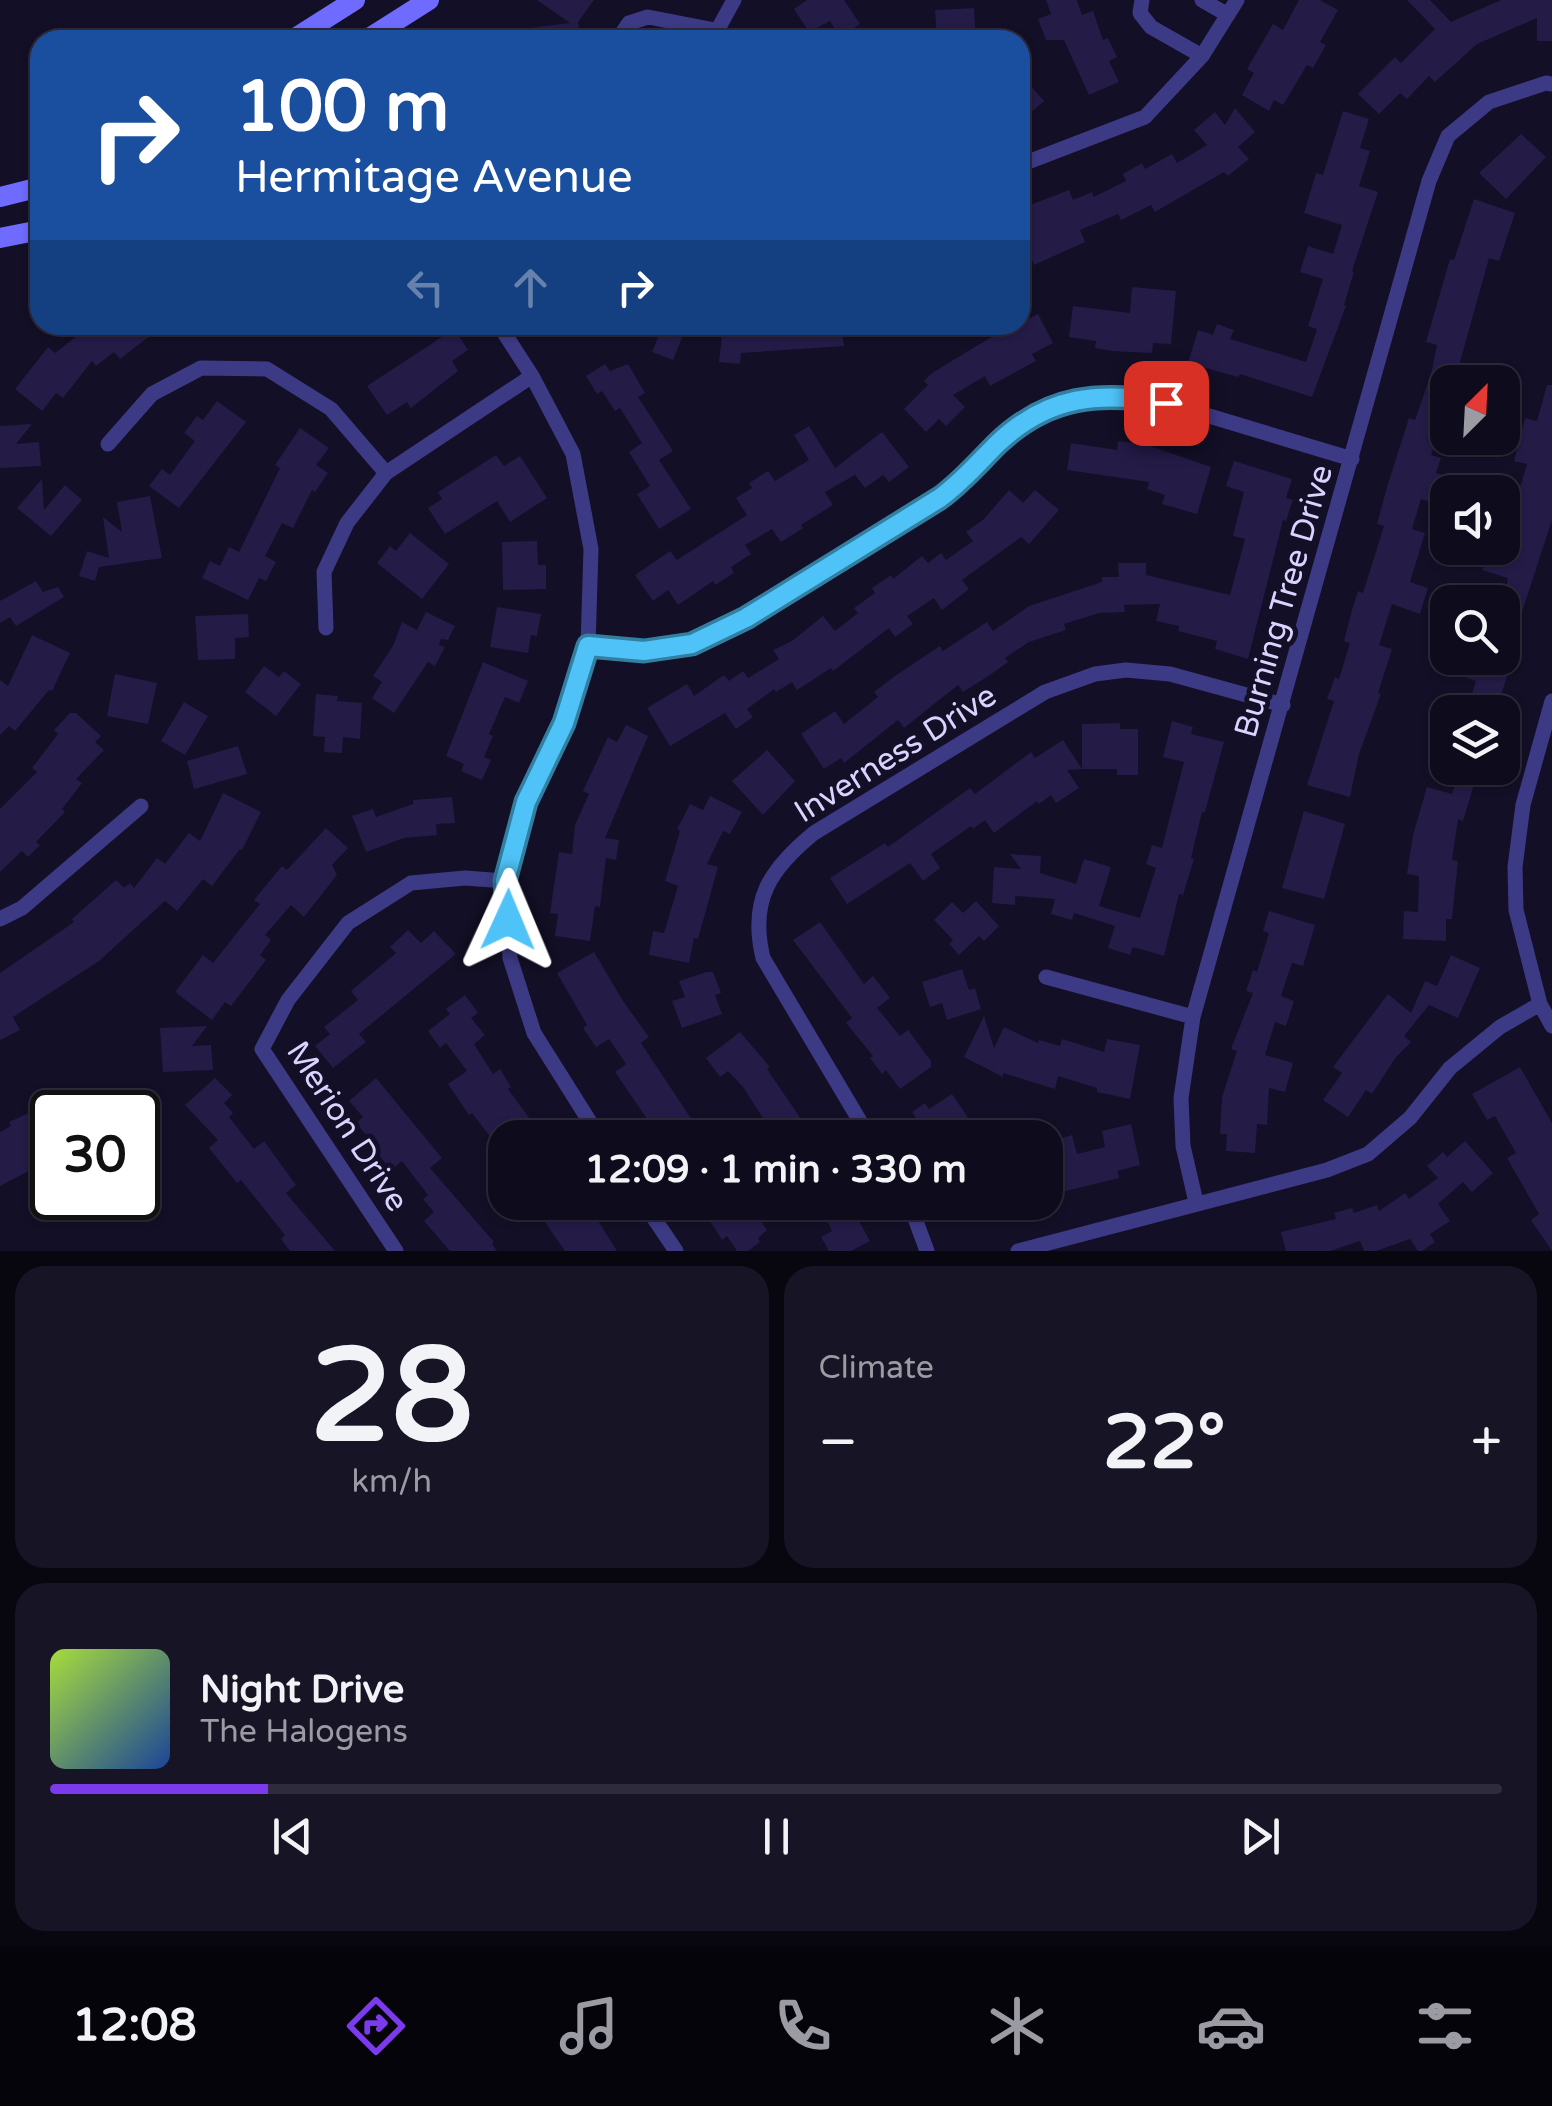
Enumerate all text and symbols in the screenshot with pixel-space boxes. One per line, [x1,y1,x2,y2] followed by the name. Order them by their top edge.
[235,66,449,150] text: 100 m
[70,70,200,200] icon: right
[235,151,633,205] text: Hermitage Avenue
[398,260,453,315] icon: left
[503,260,558,315] icon: ahead
[608,260,663,315] icon: right
[1124,361,1209,446] pin
[1430,365,1520,455] north arrow
[1430,365,1520,785] map controls
[1139,376,1194,431] icon: arrive
[1227,461,1341,742] street label: Burning Tree Drive
[1430,475,1520,565] button: sound
[1430,585,1520,675] button: search
[788,677,1003,831] street label: Inverness Drive
[1430,695,1520,785] button: layers
[456,868,560,972] position arrow
[278,1034,416,1219] street label: Merion Drive
[30,1090,160,1220] speed limit sign: 30
[584,1147,967,1193] text: 12:09 · 1 min · 330 m
[310,1320,473,1476] text: 28
[819,1349,934,1387] text: Climate
[1103,1398,1226,1488] text: 22°
[819,1410,858,1476] text: −
[1471,1410,1502,1476] text: +
[352,1463,432,1501] text: km/h
[200,1667,404,1713] text: Night Drive
[200,1713,408,1751] text: The Halogens
[265,1809,320,1864] icon: previous
[749,1809,804,1864] icon: pause
[1233,1809,1288,1864] icon: next
[341,1991,411,2061] icon: directions
[554,1991,624,2061] icon: music
[768,1991,838,2061] icon: phone
[982,1991,1052,2061] icon: climate
[1196,1991,1266,2061] icon: car
[1410,1991,1480,2061] icon: filters
[72,1999,197,2053] text: 12:08

